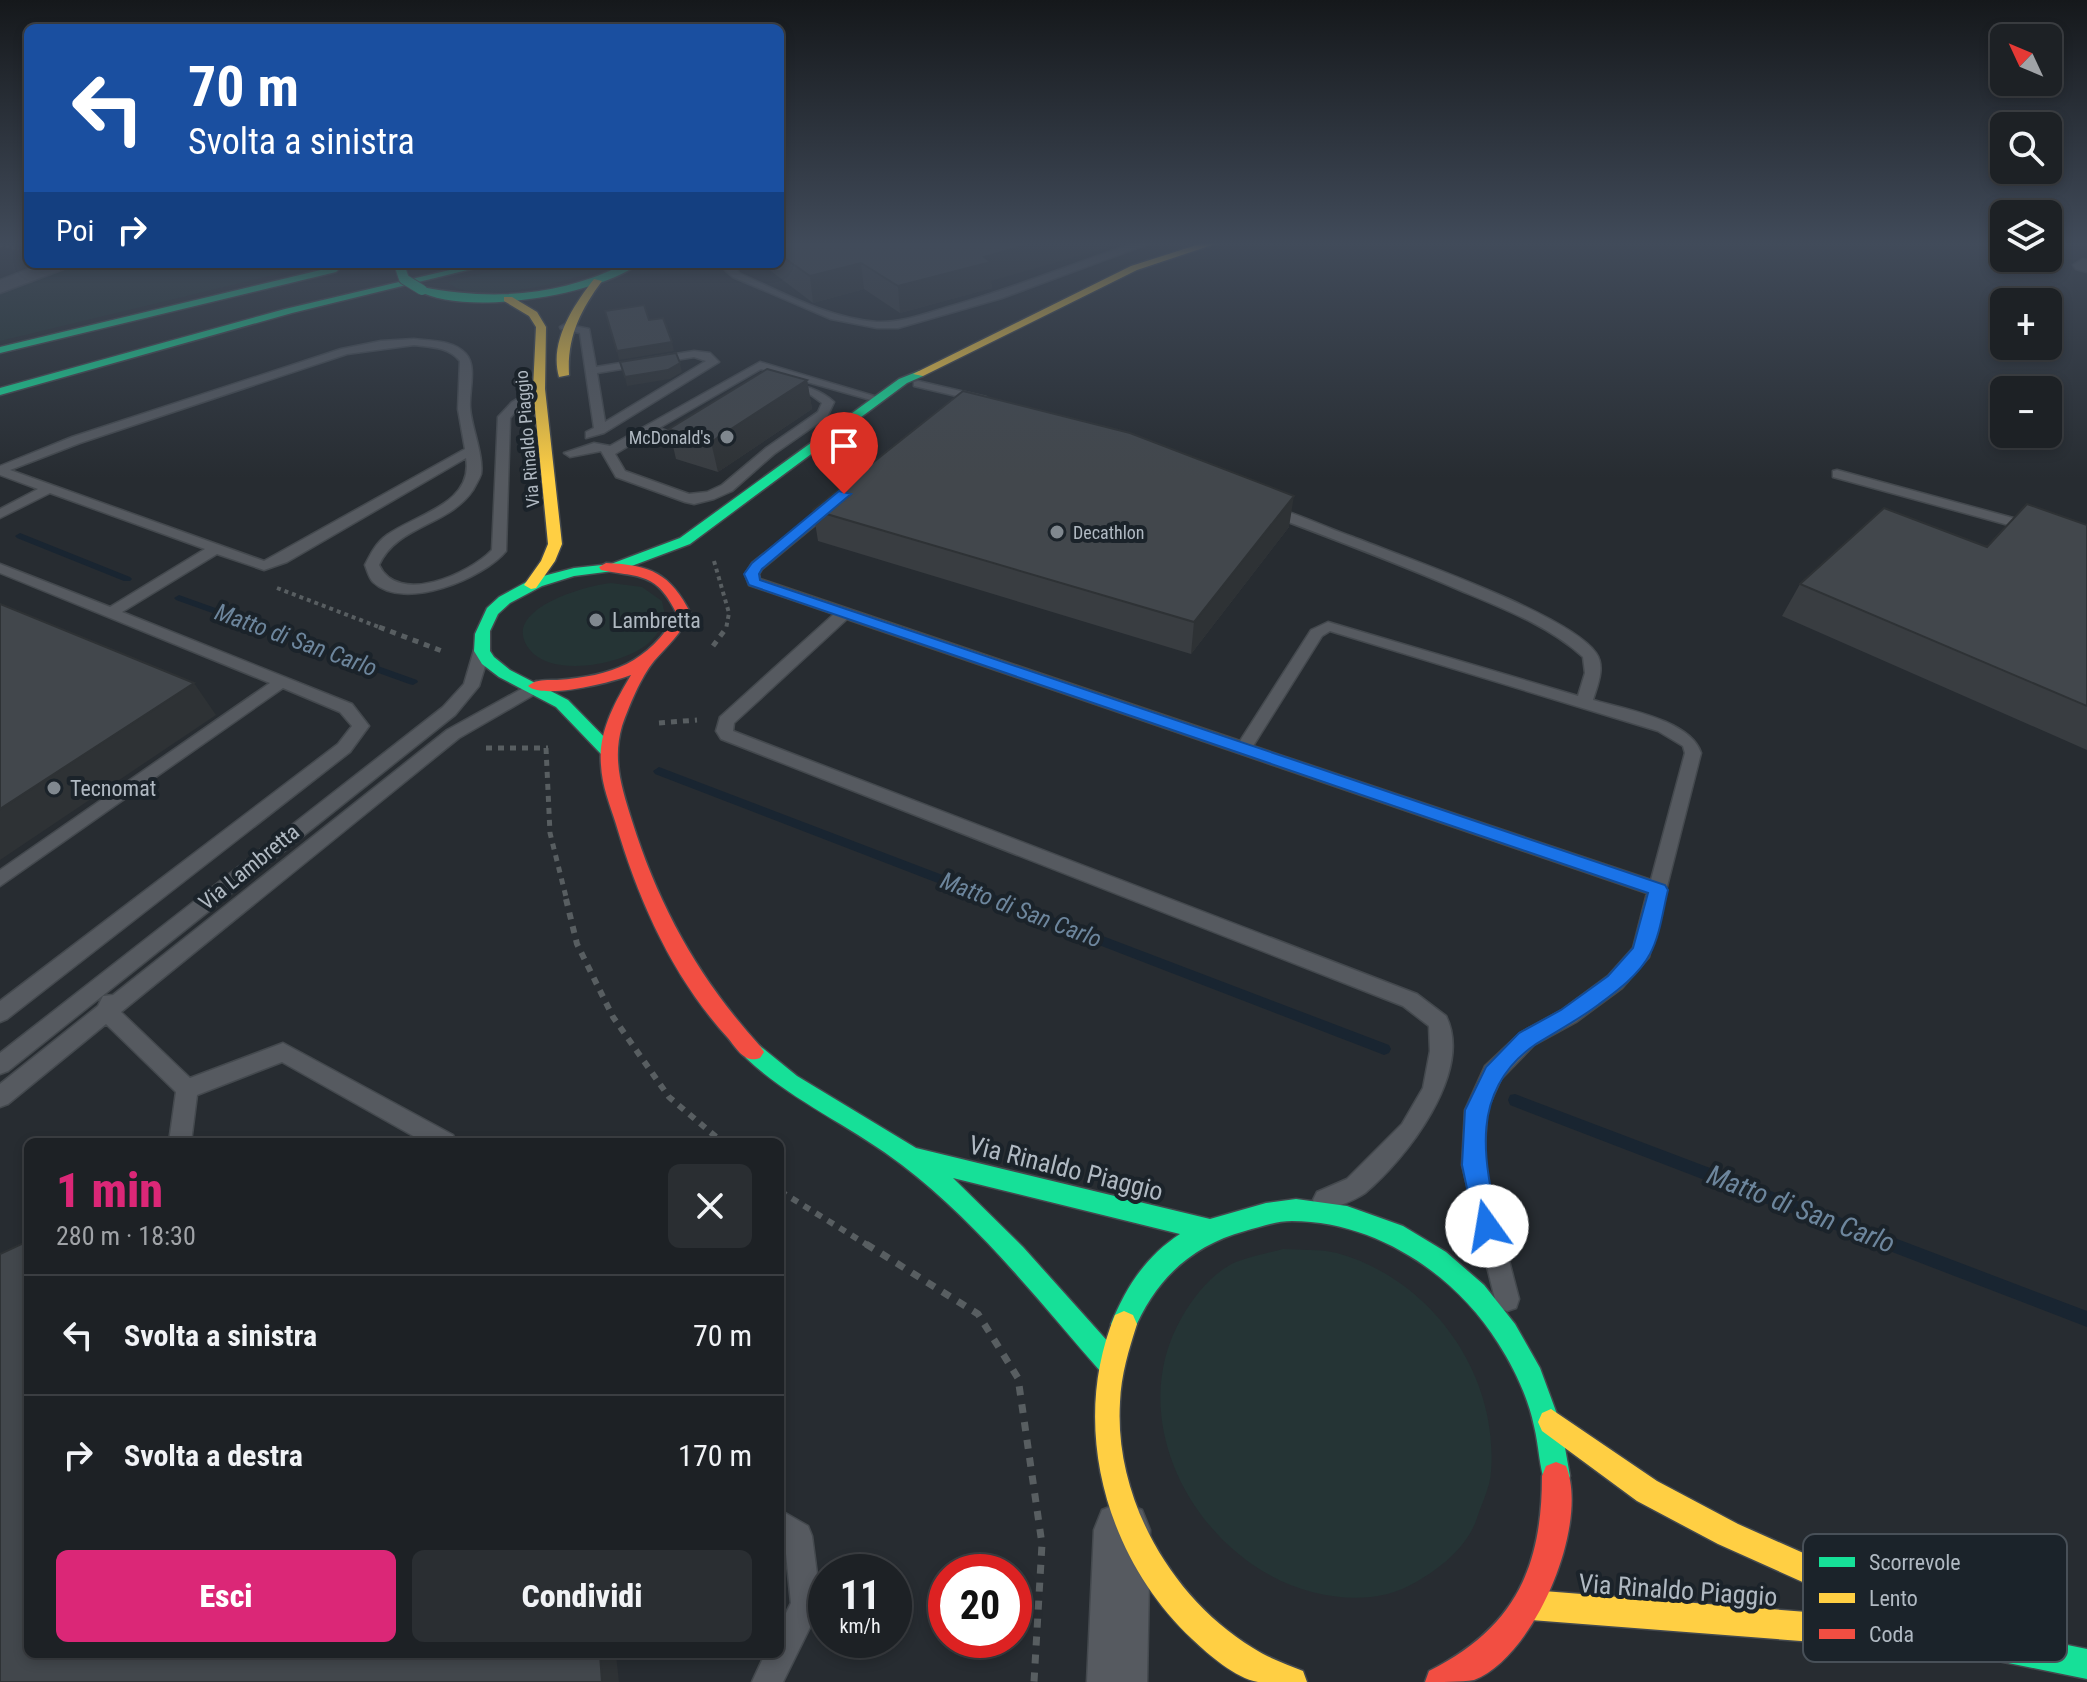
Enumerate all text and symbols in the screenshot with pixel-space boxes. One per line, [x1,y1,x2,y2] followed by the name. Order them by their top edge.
[1990,24,2062,96] north arrow
[1990,24,2062,448] map controls
[188,54,299,120] text: 70 m
[56,56,160,160] icon: left
[1990,112,2062,184] button: search
[188,121,415,163] text: Svolta a sinistra
[1990,200,2062,272] button: layers
[110,208,154,252] icon: right
[56,213,94,248] text: Poi
[1990,288,2062,360] button: +
[511,369,543,509] street label: Via Rinaldo Piaggio
[1990,376,2062,448] button: −
[810,412,878,494] pin
[822,424,866,468] icon: arrive
[629,427,711,448] place label: McDonald's
[718,428,736,446] marker: McDonald's
[1073,522,1145,543] place label: Decathlon
[1048,523,1066,541] marker: Decathlon
[211,598,381,682] water label: Matto di San Carlo
[612,608,701,633] place label: Lambretta
[587,611,605,629] marker: Lambretta
[70,776,156,801] place label: Tecnomat
[45,779,63,797] marker: Tecnomat
[194,819,304,915] street label: Via Lambretta
[937,866,1105,954] water label: Matto di San Carlo
[966,1129,1166,1207] street label: Via Rinaldo Piaggio
[1702,1158,1900,1260] water label: Matto di San Carlo
[56,1162,163,1219] text: 1 min
[668,1164,752,1248] button: close
[1445,1184,1529,1268] position arrow
[56,1221,196,1251] text: 280 m · 18:30
[56,1313,100,1357] icon: left
[124,1318,317,1353] text: Svolta a sinistra
[693,1318,752,1353] text: 70 m
[56,1433,100,1477] icon: right
[124,1438,303,1473] text: Svolta a destra
[678,1438,752,1473] text: 170 m
[1803,1534,2067,1662] legend
[56,1550,396,1642] button: Esci
[412,1550,752,1642] button: Condividi
[1869,1550,1961,1575] text: Scorrevole
[928,1554,1032,1658] speed limit sign: 20
[1578,1568,1778,1612] street label: Via Rinaldo Piaggio
[840,1572,880,1619] text: 11
[1869,1586,1918,1611] text: Lento
[839,1614,881,1638] text: km/h
[1869,1622,1914,1647] text: Coda

